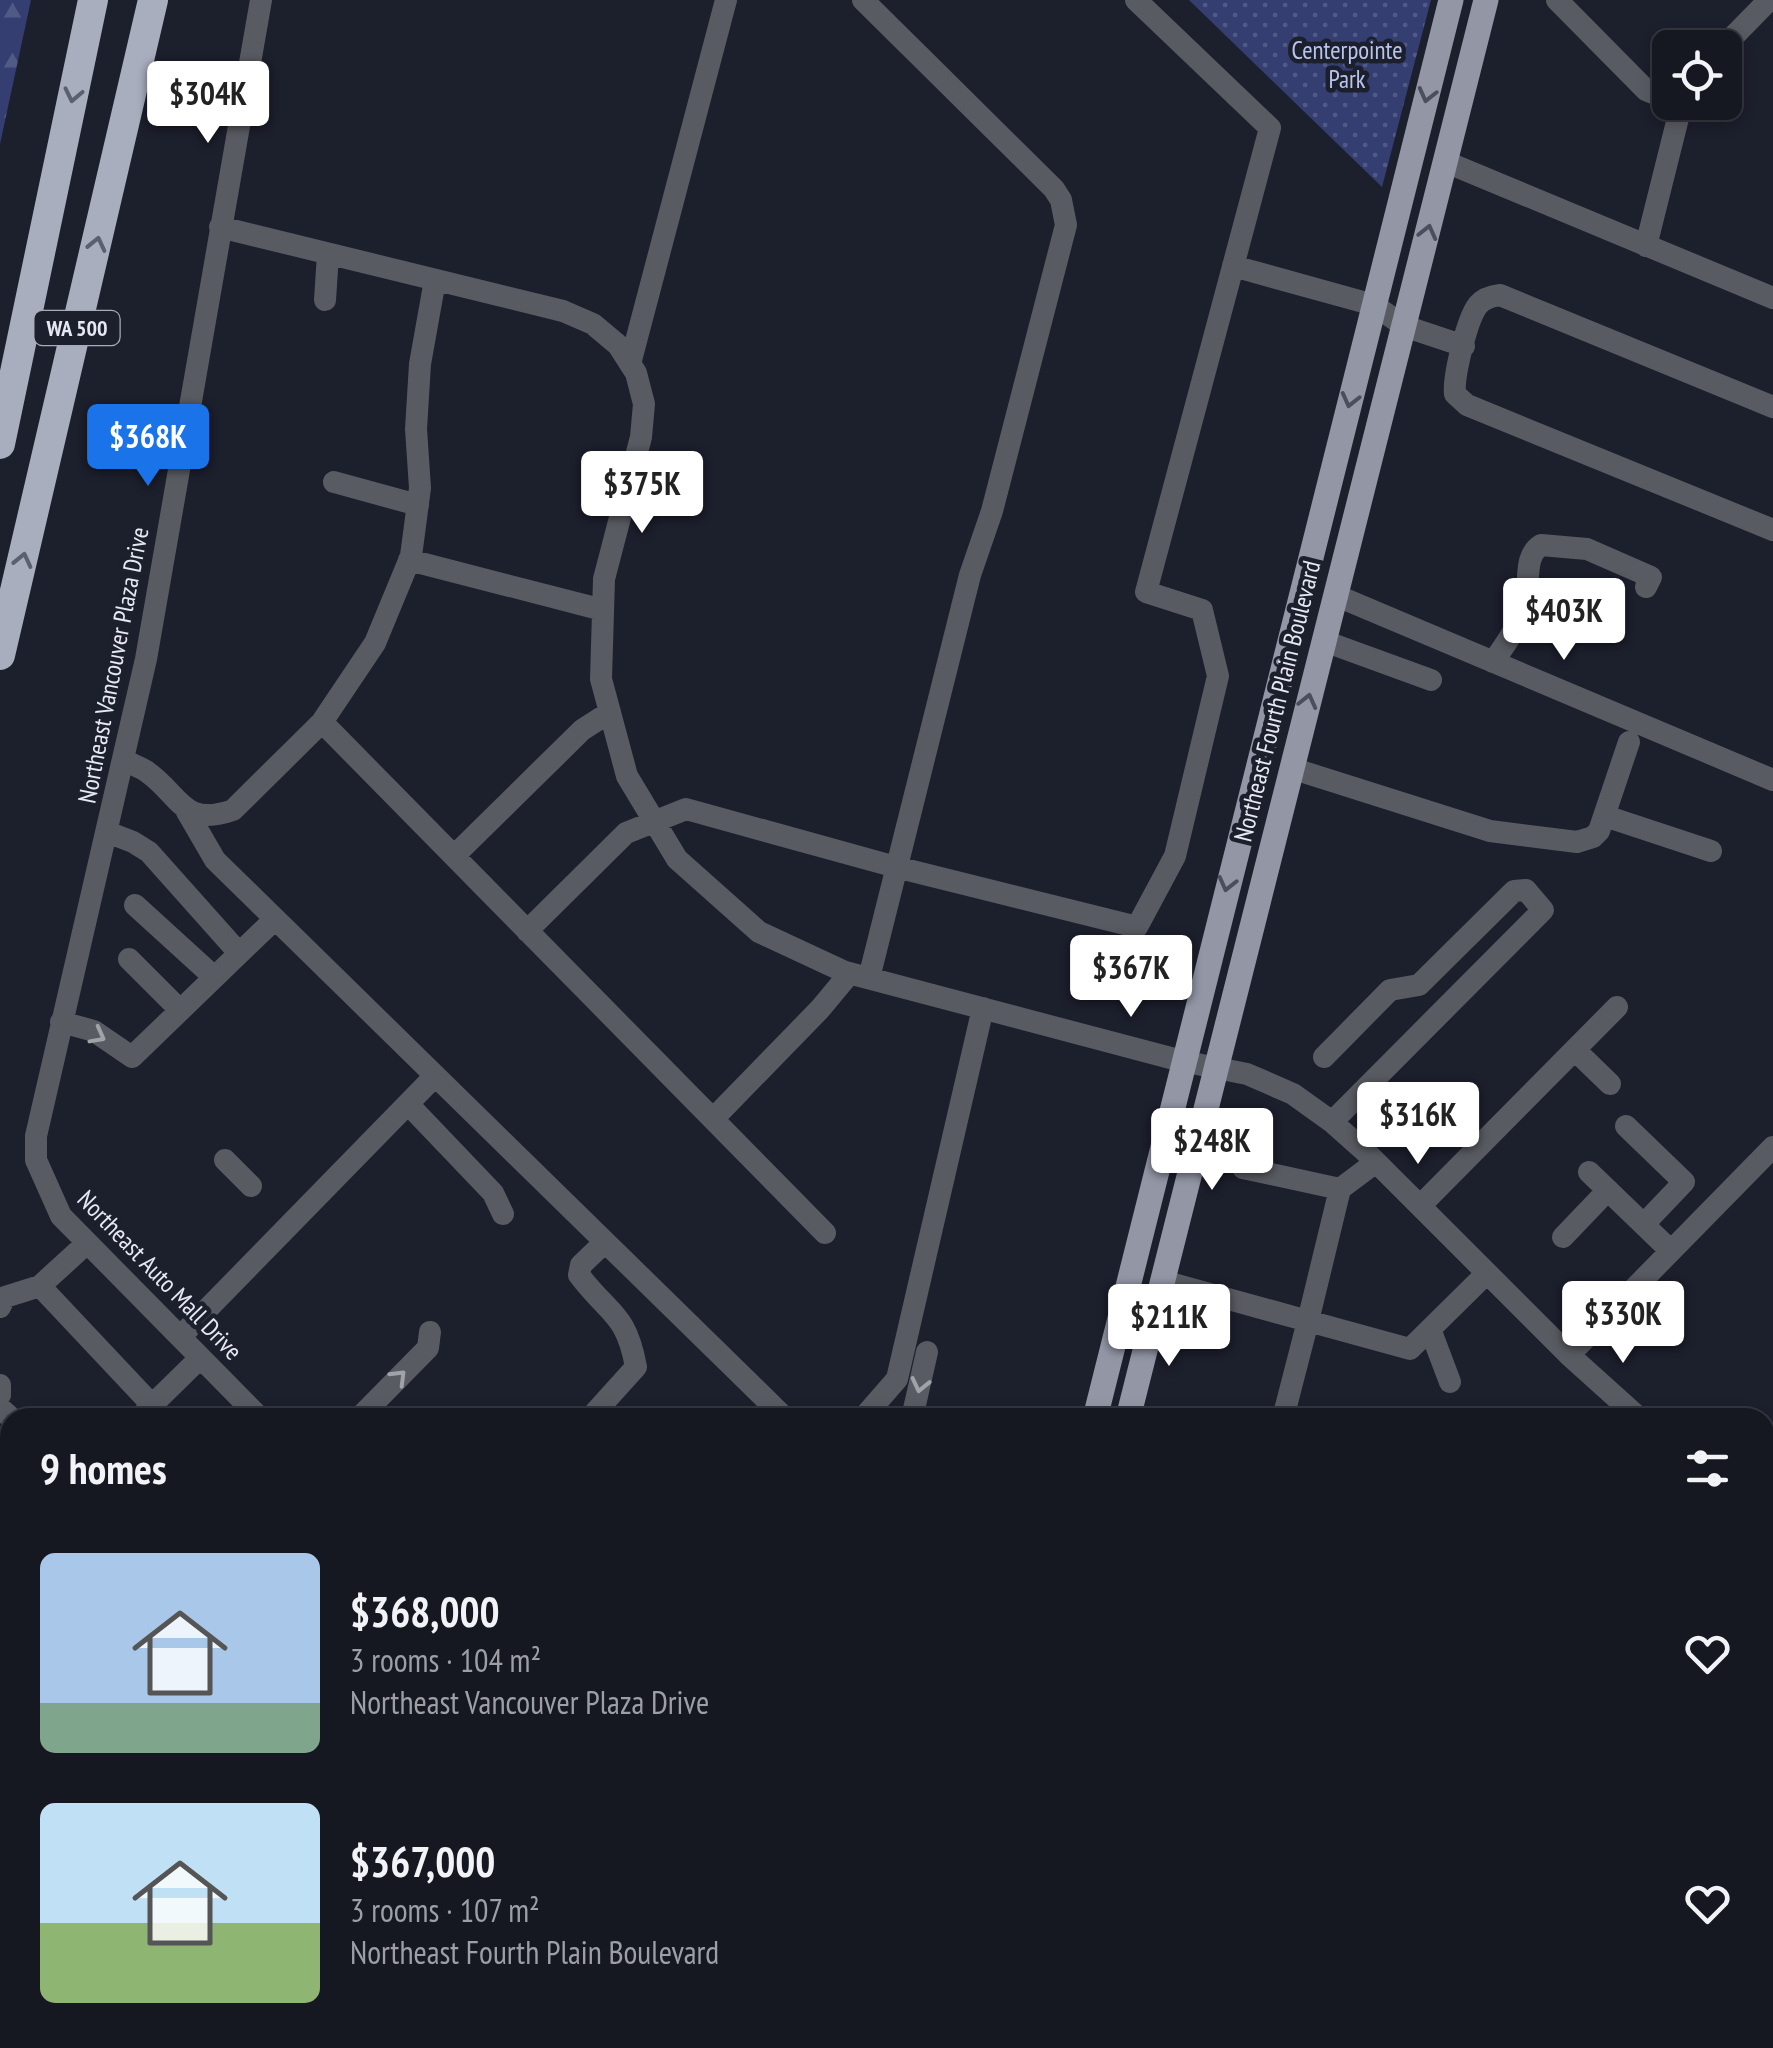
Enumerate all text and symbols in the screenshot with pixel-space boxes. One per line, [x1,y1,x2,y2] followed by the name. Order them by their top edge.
[1652,30,1742,120] map controls
[1652,30,1742,120] button: locate
[1292,34,1402,95] park label: Centerpointe Park
[138,61,278,146] pin: $304K
[169,72,247,114] text: $304K
[1418,86,1439,103] one-way arrow
[64,87,85,104] one-way arrow
[1417,224,1438,241] one-way arrow
[85,236,106,253] one-way arrow
[34,311,120,345] road number: WA 500
[1340,391,1361,408] one-way arrow
[78,404,218,489] pin: $368K
[109,415,187,457] text: $368K
[572,451,712,536] pin: $375K
[603,462,681,504] text: $375K
[71,524,155,806] street label: Northeast Vancouver Plaza Drive
[11,552,32,569] one-way arrow
[1227,557,1327,845] street label: Northeast Fourth Plain Boulevard
[1494,578,1634,663] pin: $403K
[1525,589,1603,631] text: $403K
[1296,693,1317,710] one-way arrow
[1218,875,1239,892] one-way arrow
[1061,935,1201,1020] pin: $367K
[1092,946,1170,988] text: $367K
[87,1024,106,1043] one-way arrow
[1348,1082,1488,1167] pin: $316K
[1379,1093,1457,1135] text: $316K
[1142,1108,1282,1193] pin: $248K
[1173,1119,1251,1161] text: $248K
[71,1183,249,1367] street label: Northeast Auto Mall Drive
[1553,1281,1693,1366] pin: $330K
[1099,1284,1239,1369] pin: $211K
[1584,1292,1662,1334] text: $330K
[1130,1295,1208,1337] text: $211K
[387,1371,405,1389] one-way arrow
[911,1376,932,1393] one-way arrow
[40,1441,167,1496] text: 9 homes
[1680,1441,1735,1496] icon: filters
[350,1584,500,1639] text: $368,000
[120,1593,240,1713] icon: home
[1680,1626,1735,1681] icon: heart
[350,1639,541,1681] text: 3 rooms · 104 m²
[350,1681,709,1723] text: Northeast Vancouver Plaza Drive
[350,1834,495,1889] text: $367,000
[120,1843,240,1963] icon: home
[1680,1876,1735,1931] icon: heart
[350,1889,540,1931] text: 3 rooms · 107 m²
[350,1931,719,1973] text: Northeast Fourth Plain Boulevard

